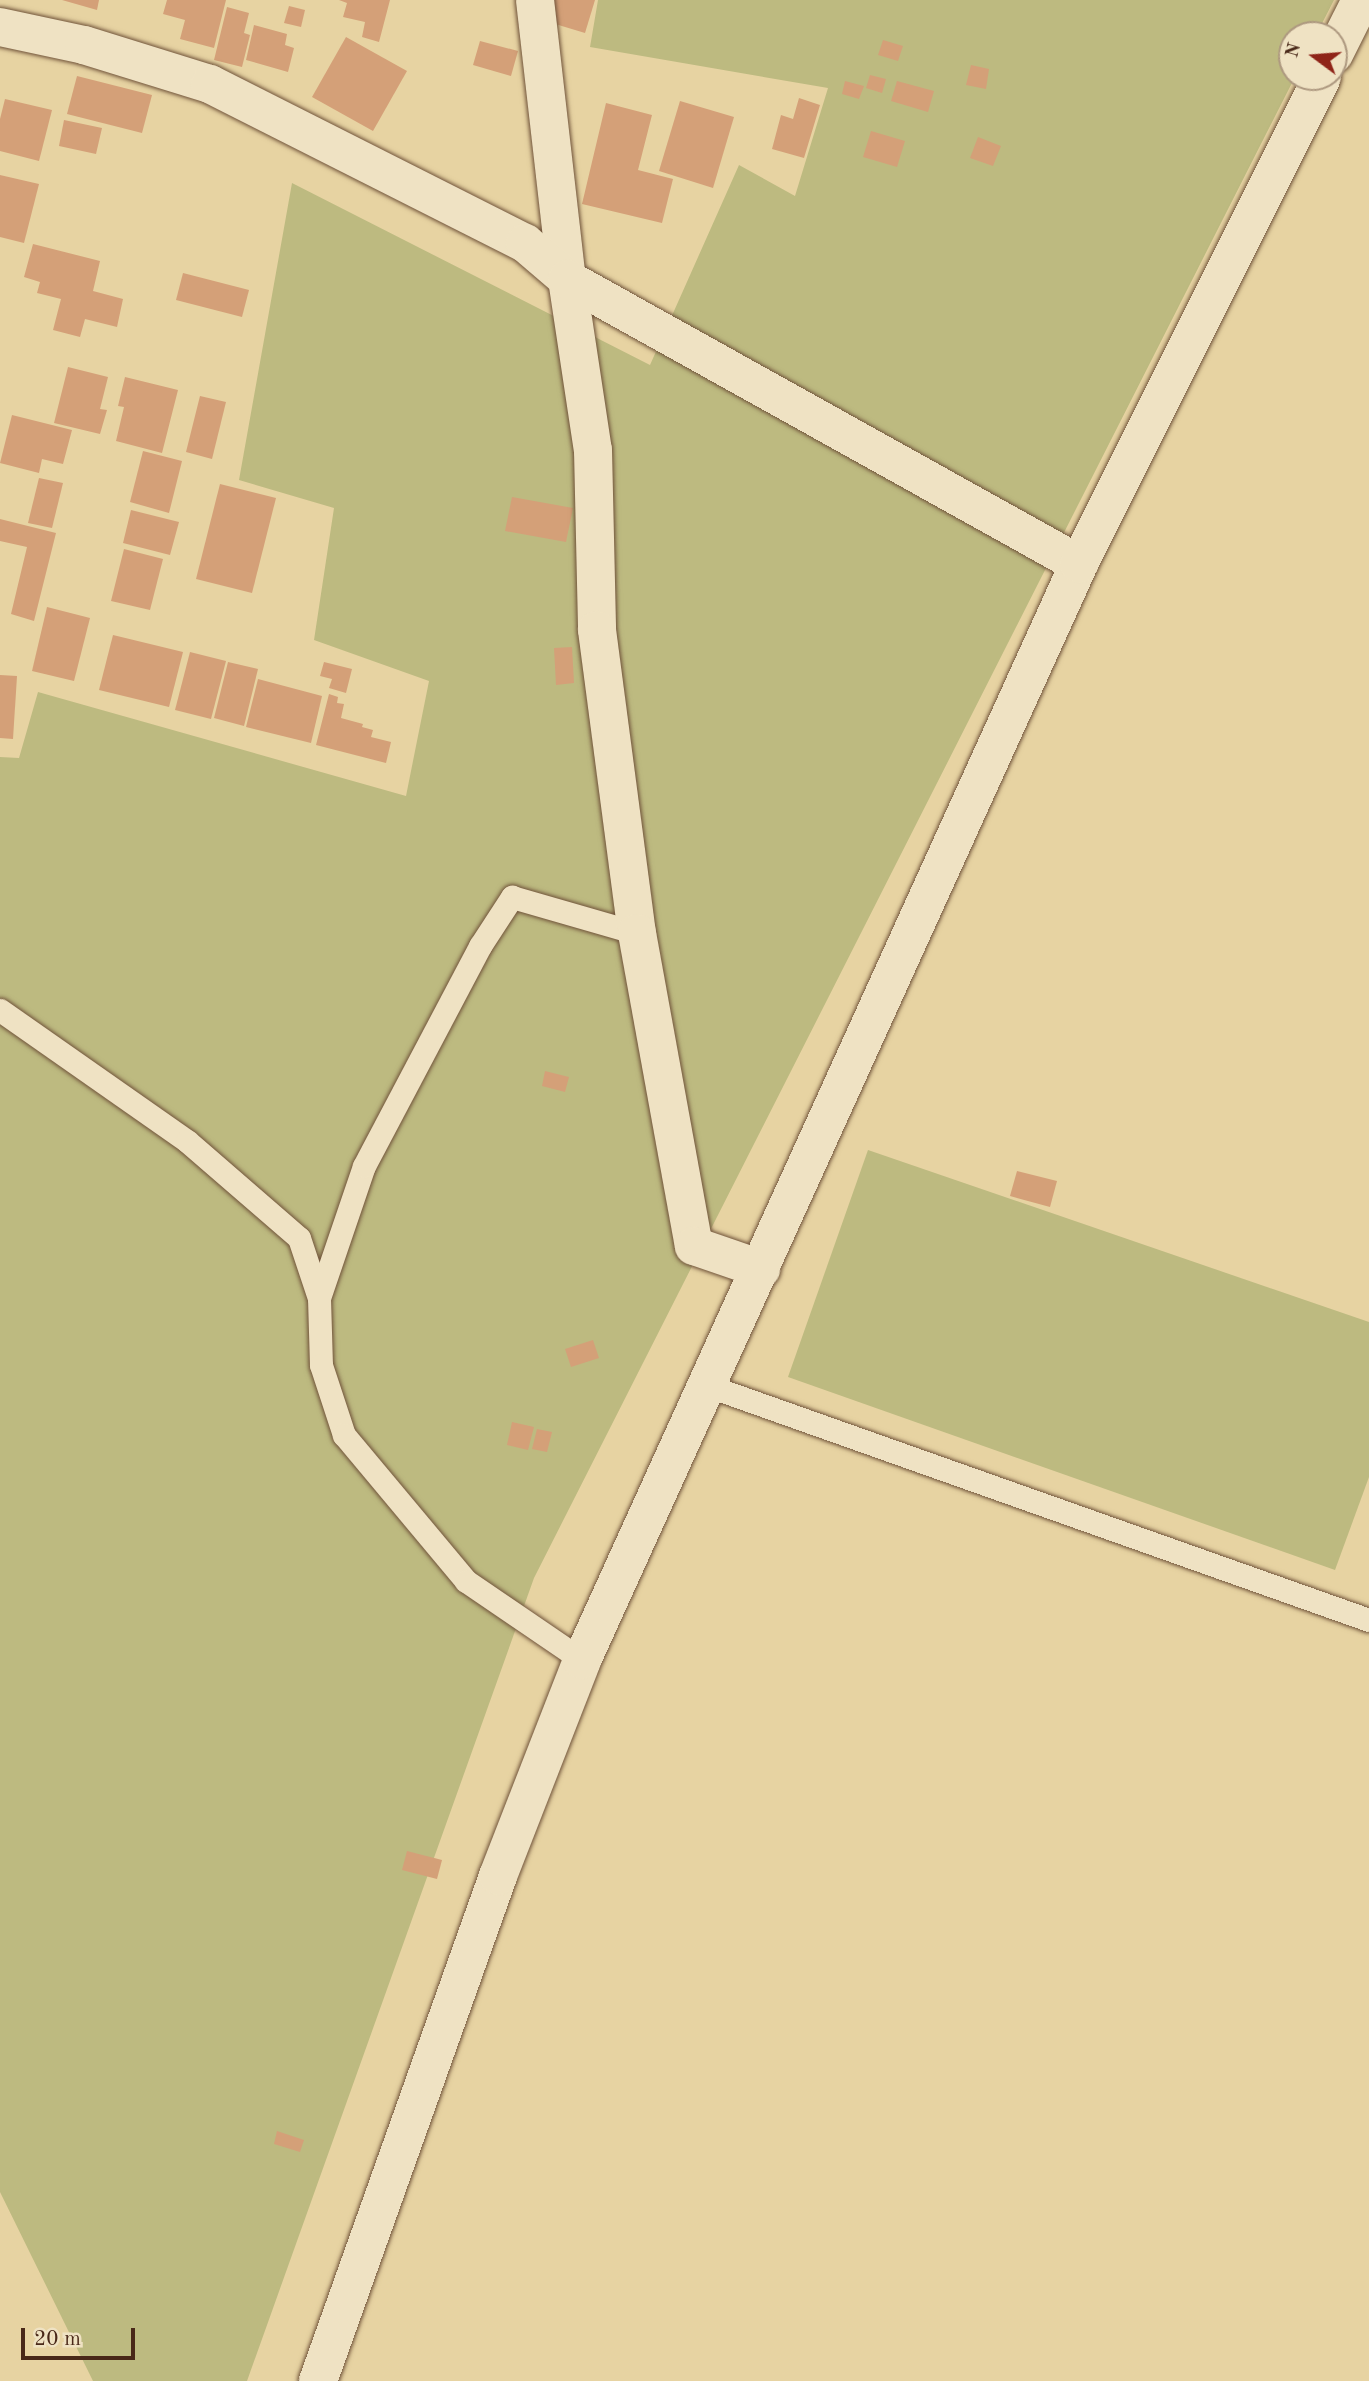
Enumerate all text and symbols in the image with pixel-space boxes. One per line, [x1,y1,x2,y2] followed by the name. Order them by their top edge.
[1278,21,1348,91] north arrow
[1283,41,1305,60] text: N
[24,2314,138,2358] scale bar
[34,2329,81,2350] text: 20 m

